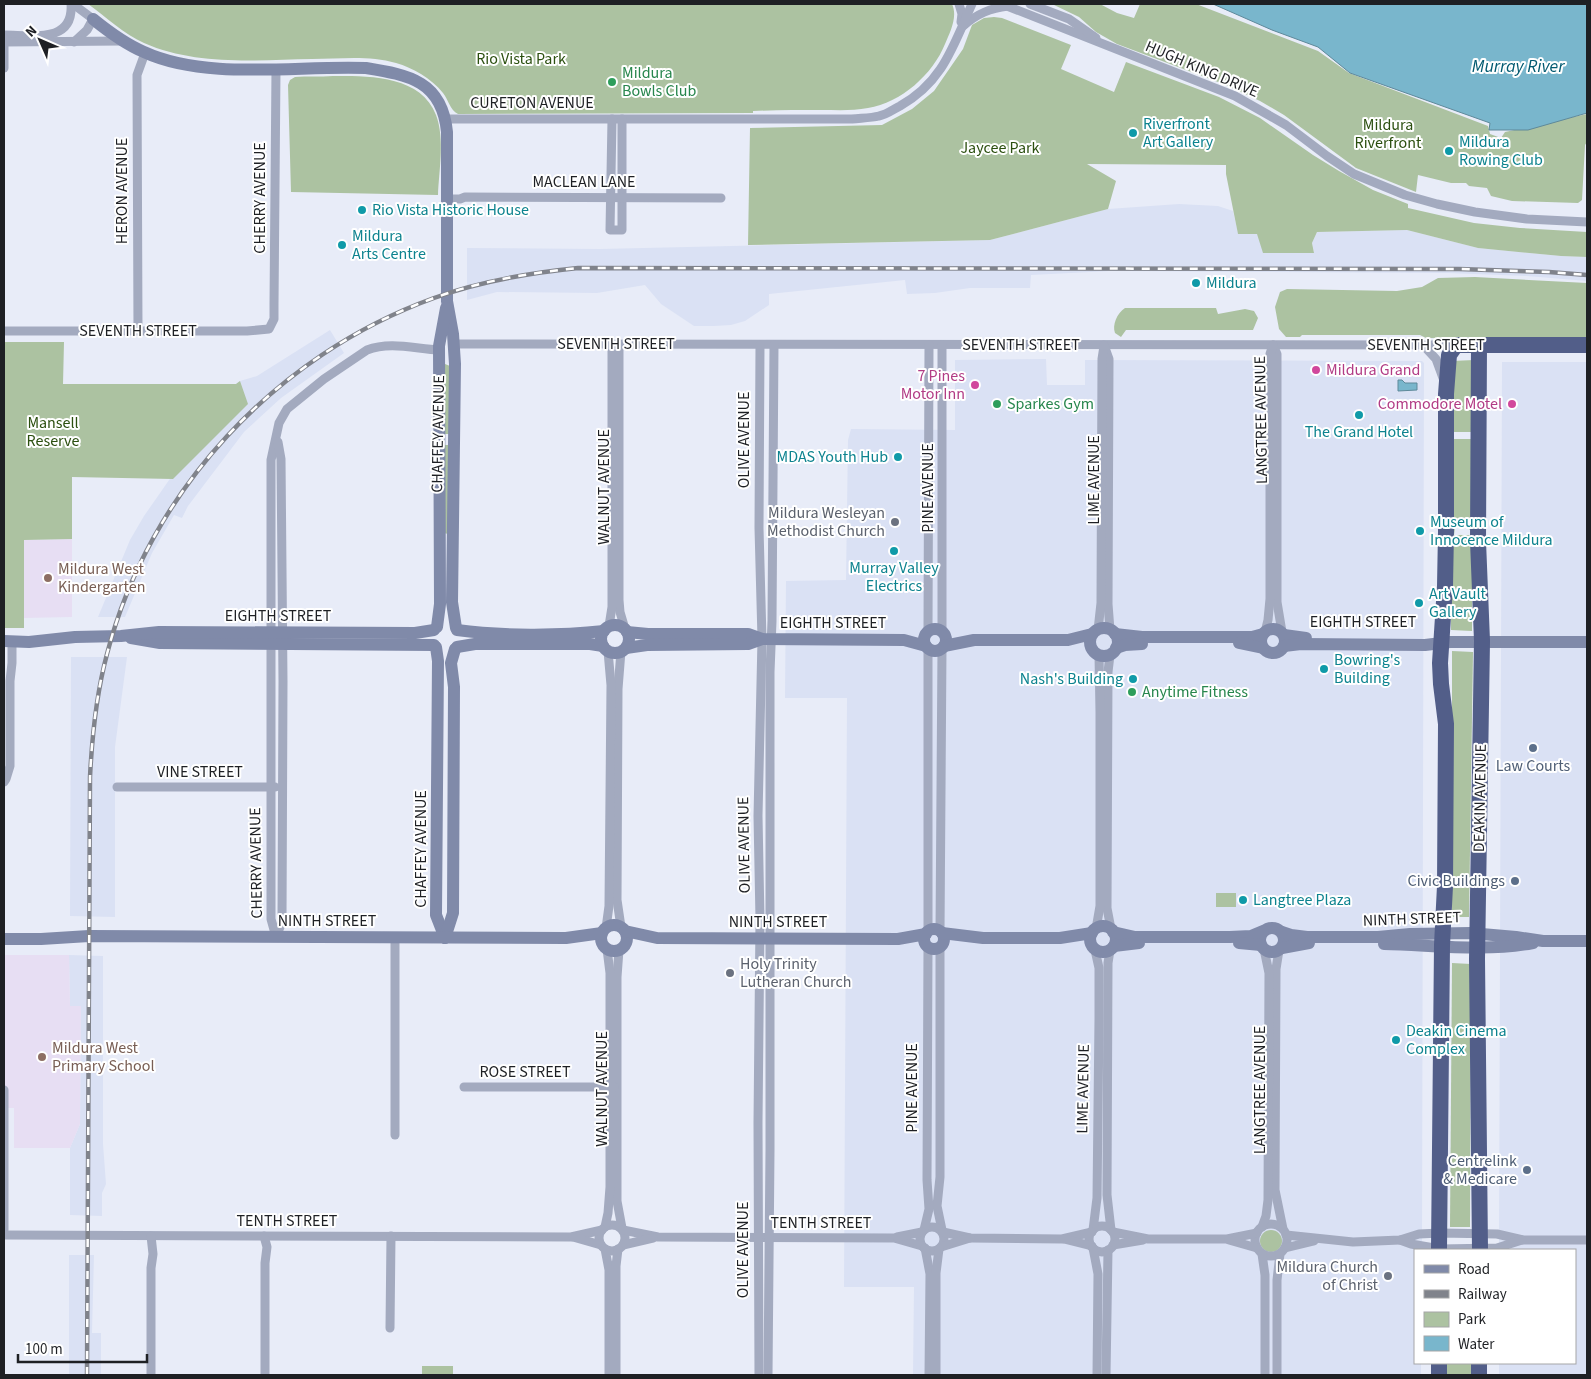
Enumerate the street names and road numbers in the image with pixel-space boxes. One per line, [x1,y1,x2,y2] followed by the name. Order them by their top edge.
[1142,35,1262,103] street label: HUGH KING DRIVE
[470,92,594,114] street label: CURETON AVENUE
[111,138,133,244] street label: HERON AVENUE
[249,142,271,254] street label: CHERRY AVENUE
[532,171,636,193] street label: MACLEAN LANE
[79,320,197,342] street label: SEVENTH STREET
[557,333,675,355] street label: SEVENTH STREET
[962,334,1080,356] street label: SEVENTH STREET
[1367,334,1485,356] street label: SEVENTH STREET
[1249,356,1273,484] street label: LANGTREE AVENUE
[426,375,450,493] street label: CHAFFEY AVENUE
[733,392,755,488] street label: OLIVE AVENUE
[593,429,615,545] street label: WALNUT AVENUE
[1083,435,1105,525] street label: LIME AVENUE
[917,443,939,533] street label: PINE AVENUE
[225,605,332,627] street label: EIGHTH STREET
[1310,611,1417,633] street label: EIGHTH STREET
[780,612,887,634] street label: EIGHTH STREET
[1468,744,1492,852] street label: DEAKIN AVENUE
[157,761,243,783] street label: VINE STREET
[410,790,432,908] street label: CHAFFEY AVENUE
[732,796,756,894] street label: OLIVE AVENUE
[244,807,268,919] street label: CHERRY AVENUE
[1362,906,1462,932] street label: NINTH STREET
[278,910,377,932] street label: NINTH STREET
[729,911,828,933] street label: NINTH STREET
[1249,1026,1271,1154] street label: LANGTREE AVENUE
[591,1031,613,1147] street label: WALNUT AVENUE
[901,1043,923,1133] street label: PINE AVENUE
[1071,1044,1095,1134] street label: LIME AVENUE
[479,1061,571,1083] street label: ROSE STREET
[732,1202,754,1298] street label: OLIVE AVENUE
[237,1210,338,1232] street label: TENTH STREET
[771,1212,872,1234] street label: TENTH STREET

